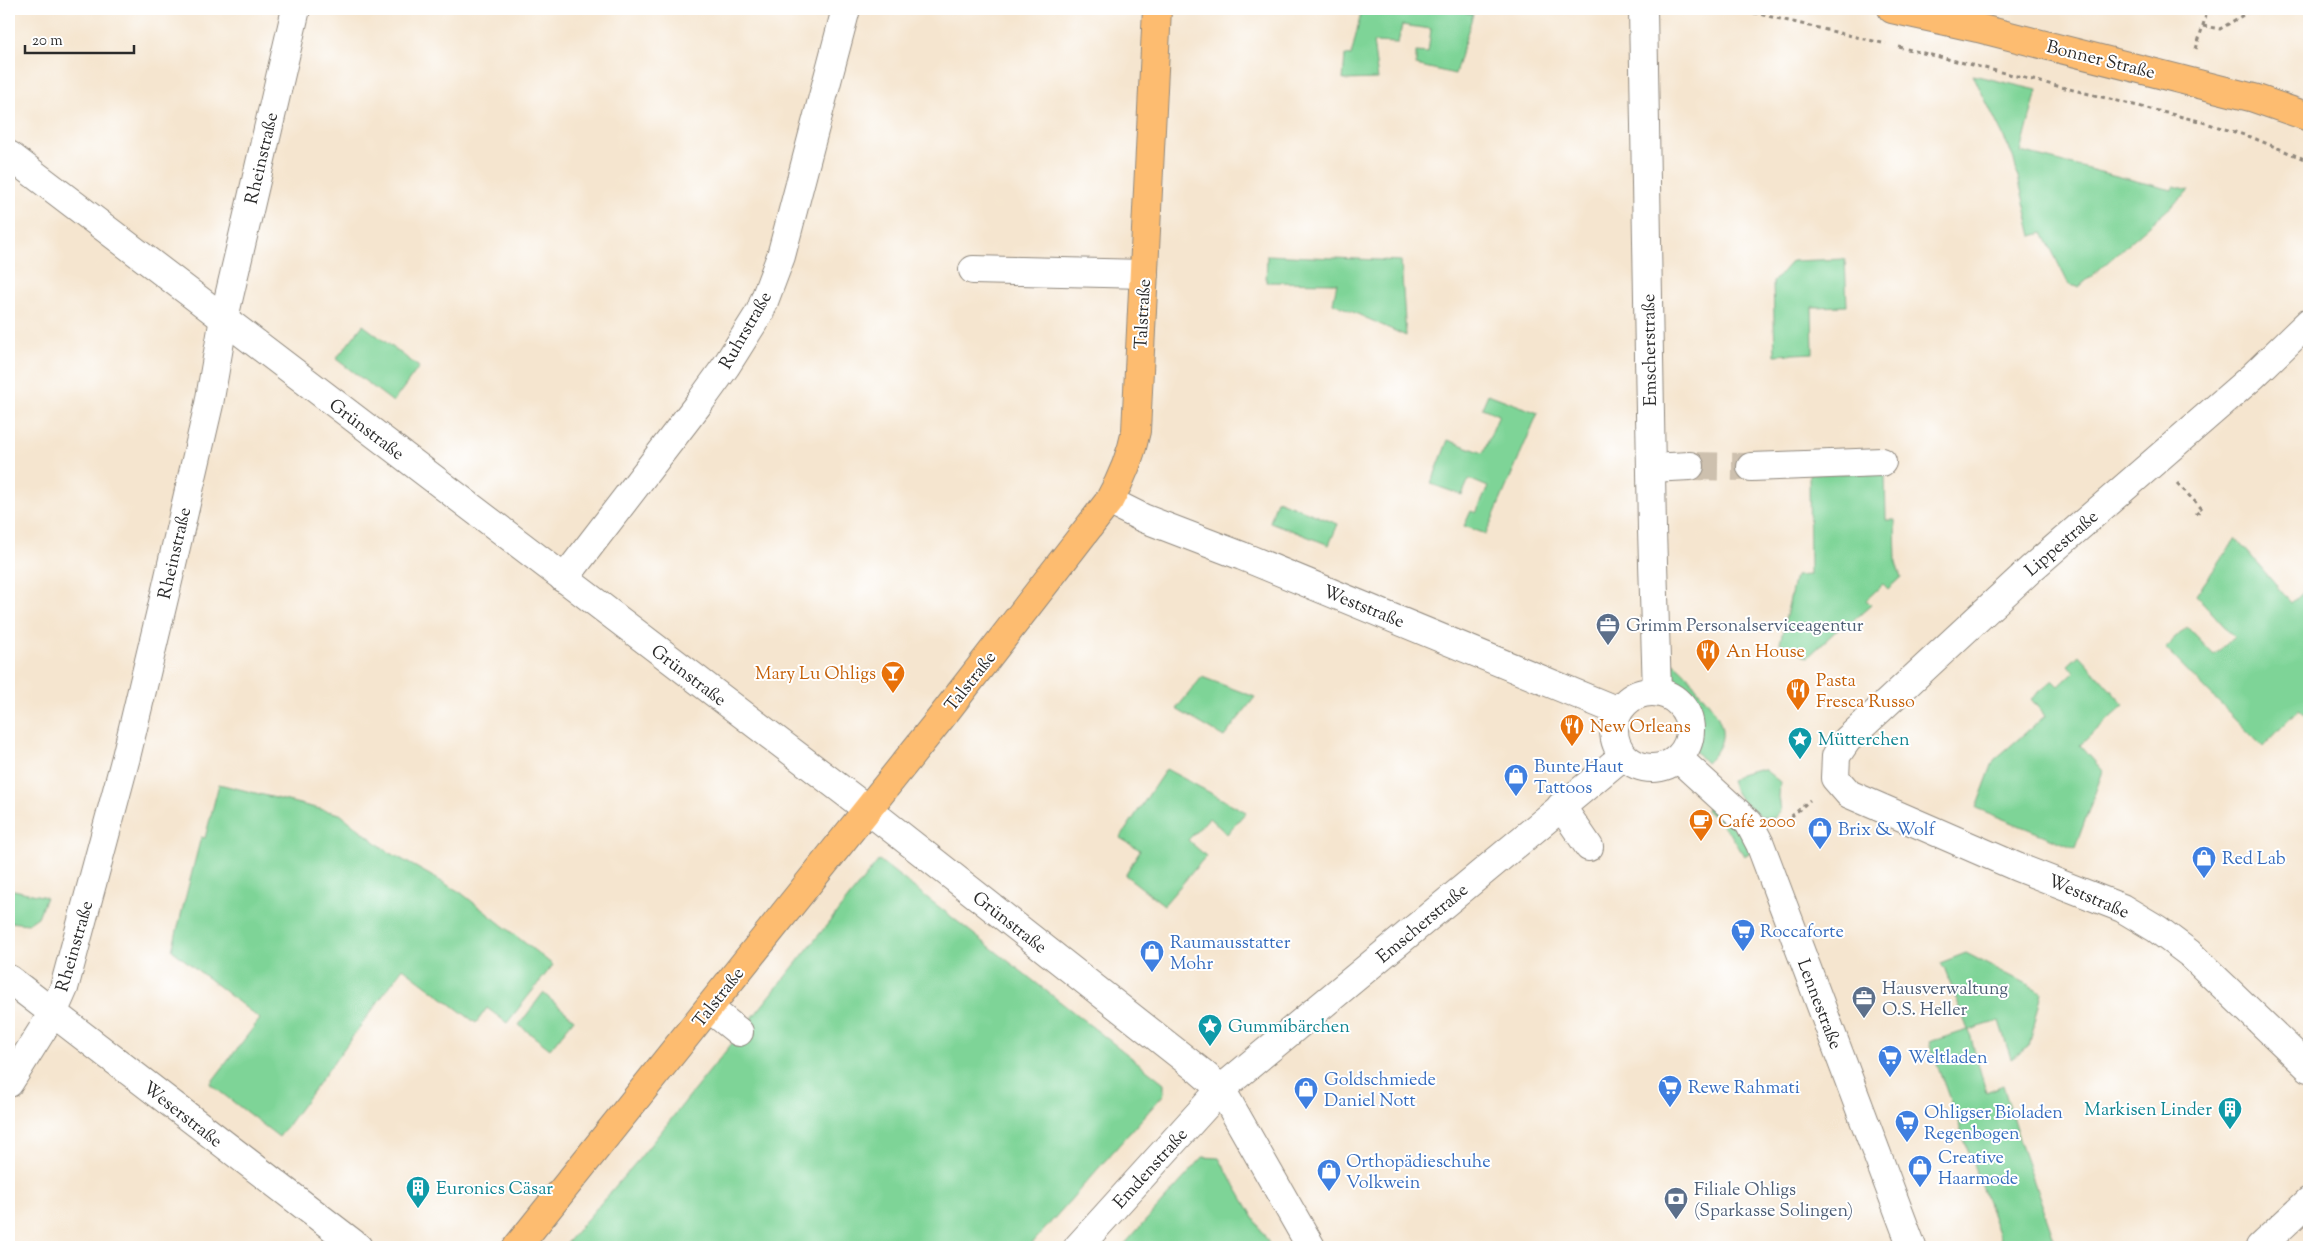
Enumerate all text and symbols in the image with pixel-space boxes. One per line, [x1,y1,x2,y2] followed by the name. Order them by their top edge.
[25,22,134,54] scale bar
[32,31,63,52] text: 20 m
[2043,35,2158,87] street label: Bonner Straße
[240,110,286,207] street label: Rheinstraße
[1129,278,1159,350] street label: Talstraße
[714,287,780,375] street label: Ruhrstraße
[1637,293,1665,406] street label: Emscherstraße
[323,394,409,468] street label: Grünstraße
[153,505,199,602] street label: Rheinstraße
[2020,505,2105,584] street label: Lippestraße
[1319,580,1408,636] street label: Weststraße
[1595,612,1621,646] office icon: Grimm Personalserviceagentur
[1626,614,1864,640] place label: Grimm Personalserviceagentur
[1695,638,1721,672] restaurant icon: An House
[645,640,731,714] street label: Grünstraße
[1726,640,1805,666] place label: An House
[940,646,1004,718] street label: Talstraße
[880,660,906,694] bar icon: Mary Lu Ohligs
[755,662,876,688] place label: Mary Lu Ohligs
[1816,669,1915,716] place label: Pasta Fresca Russo
[1785,677,1811,711] restaurant icon: Pasta Fresca Russo
[1559,713,1585,747] restaurant icon: New Orleans
[1590,715,1691,741] place label: New Orleans
[1787,726,1813,760] place icon: Mütterchen
[1818,728,1910,754] place label: Mütterchen
[1534,755,1623,802] place label: Bunte Haut Tattoos
[1503,763,1529,797] shop icon: Bunte Haut Tattoos
[1688,808,1714,842] cafe icon: Café 2000
[1718,810,1796,836] place label: Café 2000
[1807,816,1833,850] shop icon: Brix & Wolf
[1838,818,1936,844] place label: Brix & Wolf
[2191,845,2217,879] shop icon: Red Lab
[2222,847,2286,873] place label: Red Lab
[2044,869,2133,927] street label: Weststraße
[1372,878,1475,971] street label: Emscherstraße
[966,886,1052,961] street label: Grünstraße
[51,898,101,995] street label: Rheinstraße
[1730,918,1756,952] supermarket icon: Roccaforte
[1760,920,1844,946] place label: Roccaforte
[1170,931,1291,978] place label: Raumausstatter Mohr
[1139,939,1165,973] shop icon: Raumausstatter Mohr
[1789,956,1847,1054] street label: Lennestraße
[688,962,752,1034] street label: Talstraße
[1882,977,2008,1024] place label: Hausverwaltung O.S. Heller
[1851,985,1877,1019] office icon: Hausverwaltung O.S. Heller
[1197,1013,1223,1047] place icon: Gummibärchen
[1228,1015,1350,1041] place label: Gummibärchen
[1877,1044,1903,1078] supermarket icon: Weltladen
[1908,1046,1988,1072] place label: Weltladen
[1324,1068,1436,1115] place label: Goldschmiede Daniel Nott
[1657,1074,1683,1108] supermarket icon: Rewe Rahmati
[136,1076,227,1155] street label: Weserstraße
[1293,1076,1319,1110] shop icon: Goldschmiede Daniel Nott
[1688,1076,1800,1102] place label: Rewe Rahmati
[2217,1096,2243,1130] building icon: Markisen Linder
[2084,1098,2212,1124] place label: Markisen Linder
[1924,1101,2063,1148] place label: Ohligser Bioladen Regenbogen
[1894,1109,1920,1143] supermarket icon: Ohligser Bioladen Regenbogen
[1108,1123,1195,1215] street label: Emdenstraße
[1938,1146,2018,1193] place label: Creative Haarmode
[1346,1150,1491,1197] place label: Orthopädieschuhe Volkwein
[1907,1154,1933,1188] shop icon: Creative Haarmode
[1316,1158,1342,1192] shop icon: Orthopädieschuhe Volkwein
[405,1175,431,1209] building icon: Euronics Cäsar
[436,1177,553,1203] place label: Euronics Cäsar
[1694,1178,1853,1225] place label: Filiale Ohligs (Sparkasse Solingen)
[1663,1186,1689,1220] bank icon: Filiale Ohligs (Sparkasse Solingen)

